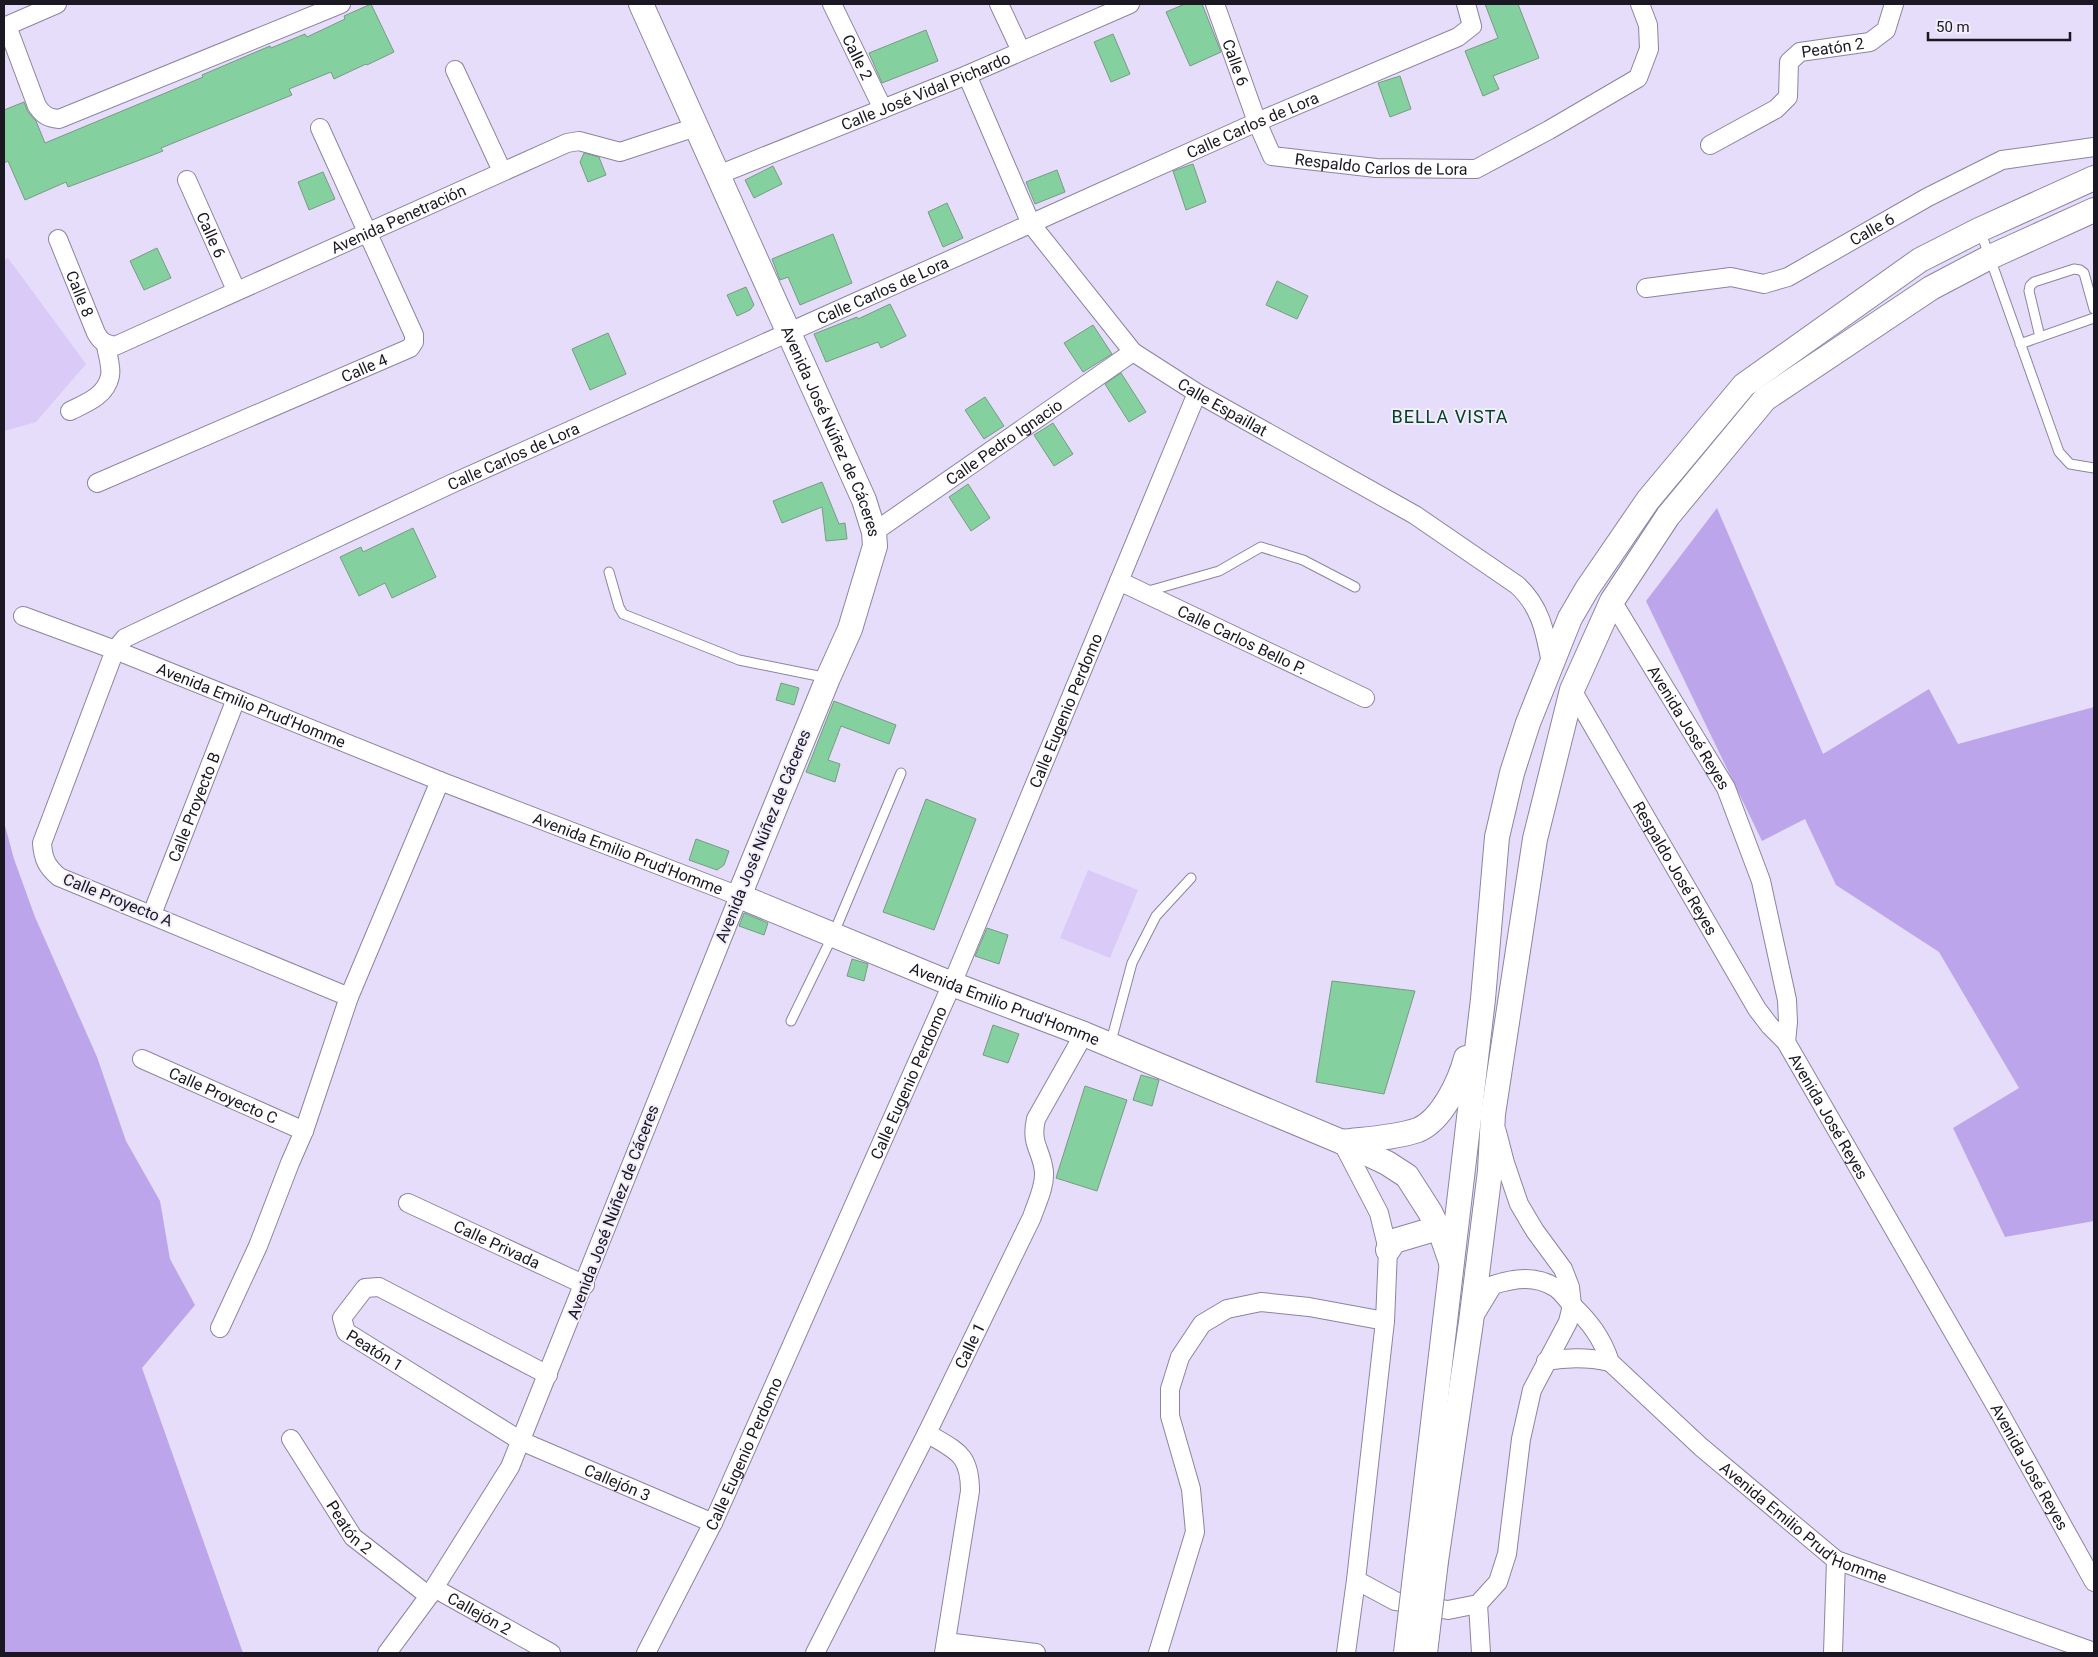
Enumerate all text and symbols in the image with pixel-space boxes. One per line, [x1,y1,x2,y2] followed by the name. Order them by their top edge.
[1928,10,2070,42] scale bar
[1936,18,1970,36] text: 50 m
[839,31,877,83] street label: Calle 2
[1800,33,1865,61] street label: Peatón 2
[1219,36,1253,88] street label: Calle 6
[838,48,1013,134] street label: Calle José Vidal Pichardo
[1183,88,1321,162] street label: Calle Carlos de Lora
[1294,149,1468,178] street label: Respaldo Carlos de Lora
[328,180,469,257] street label: Avenida Penetración
[193,209,230,261] street label: Calle 6
[1846,209,1898,249] street label: Calle 6
[814,252,951,328] street label: Calle Carlos de Lora
[62,268,98,320] street label: Calle 8
[777,323,884,537] street label: Avenida José Núñez de Cáceres
[338,349,390,386] street label: Calle 4
[1174,374,1271,440] street label: Calle Espaillat
[942,395,1066,489] street label: Calle Pedro Ignacio
[1391,406,1509,427] district label: BELLA VISTA
[445,418,582,494] street label: Calle Carlos de Lora
[1174,601,1309,678] street label: Calle Carlos Bello P.
[1025,630,1106,791] street label: Calle Eugenio Perdomo
[154,658,348,751] street label: Avenida Emilio Prud'Homme
[1644,662,1734,793] street label: Avenida José Reyes
[711,727,815,945] street label: Avenida José Núñez de Cáceres
[164,749,224,864] street label: Calle Proyecto B
[1629,798,1722,938] street label: Respaldo José Reyes
[531,808,726,898] street label: Avenida Emilio Prud'Homme
[60,869,176,931] street label: Calle Proyecto A
[907,958,1102,1049] street label: Avenida Emilio Prud'Homme
[866,1003,951,1162] street label: Calle Eugenio Perdomo
[1785,1050,1872,1182] street label: Avenida José Reyes
[166,1063,280,1128] street label: Calle Proyecto C
[563,1102,663,1322] street label: Avenida José Núñez de Cáceres
[451,1216,543,1272] street label: Calle Privada
[950,1320,989,1372] street label: Calle 1
[343,1325,407,1375] street label: Peatón 1
[701,1374,786,1534] street label: Calle Eugenio Perdomo
[1987,1400,2073,1533] street label: Avenida José Reyes
[1716,1458,1890,1587] street label: Avenida Emilio Prud'Homme
[581,1460,653,1505] street label: Callejón 3
[323,1497,376,1558] street label: Peatón 2
[444,1588,515,1639] street label: Callejón 2

